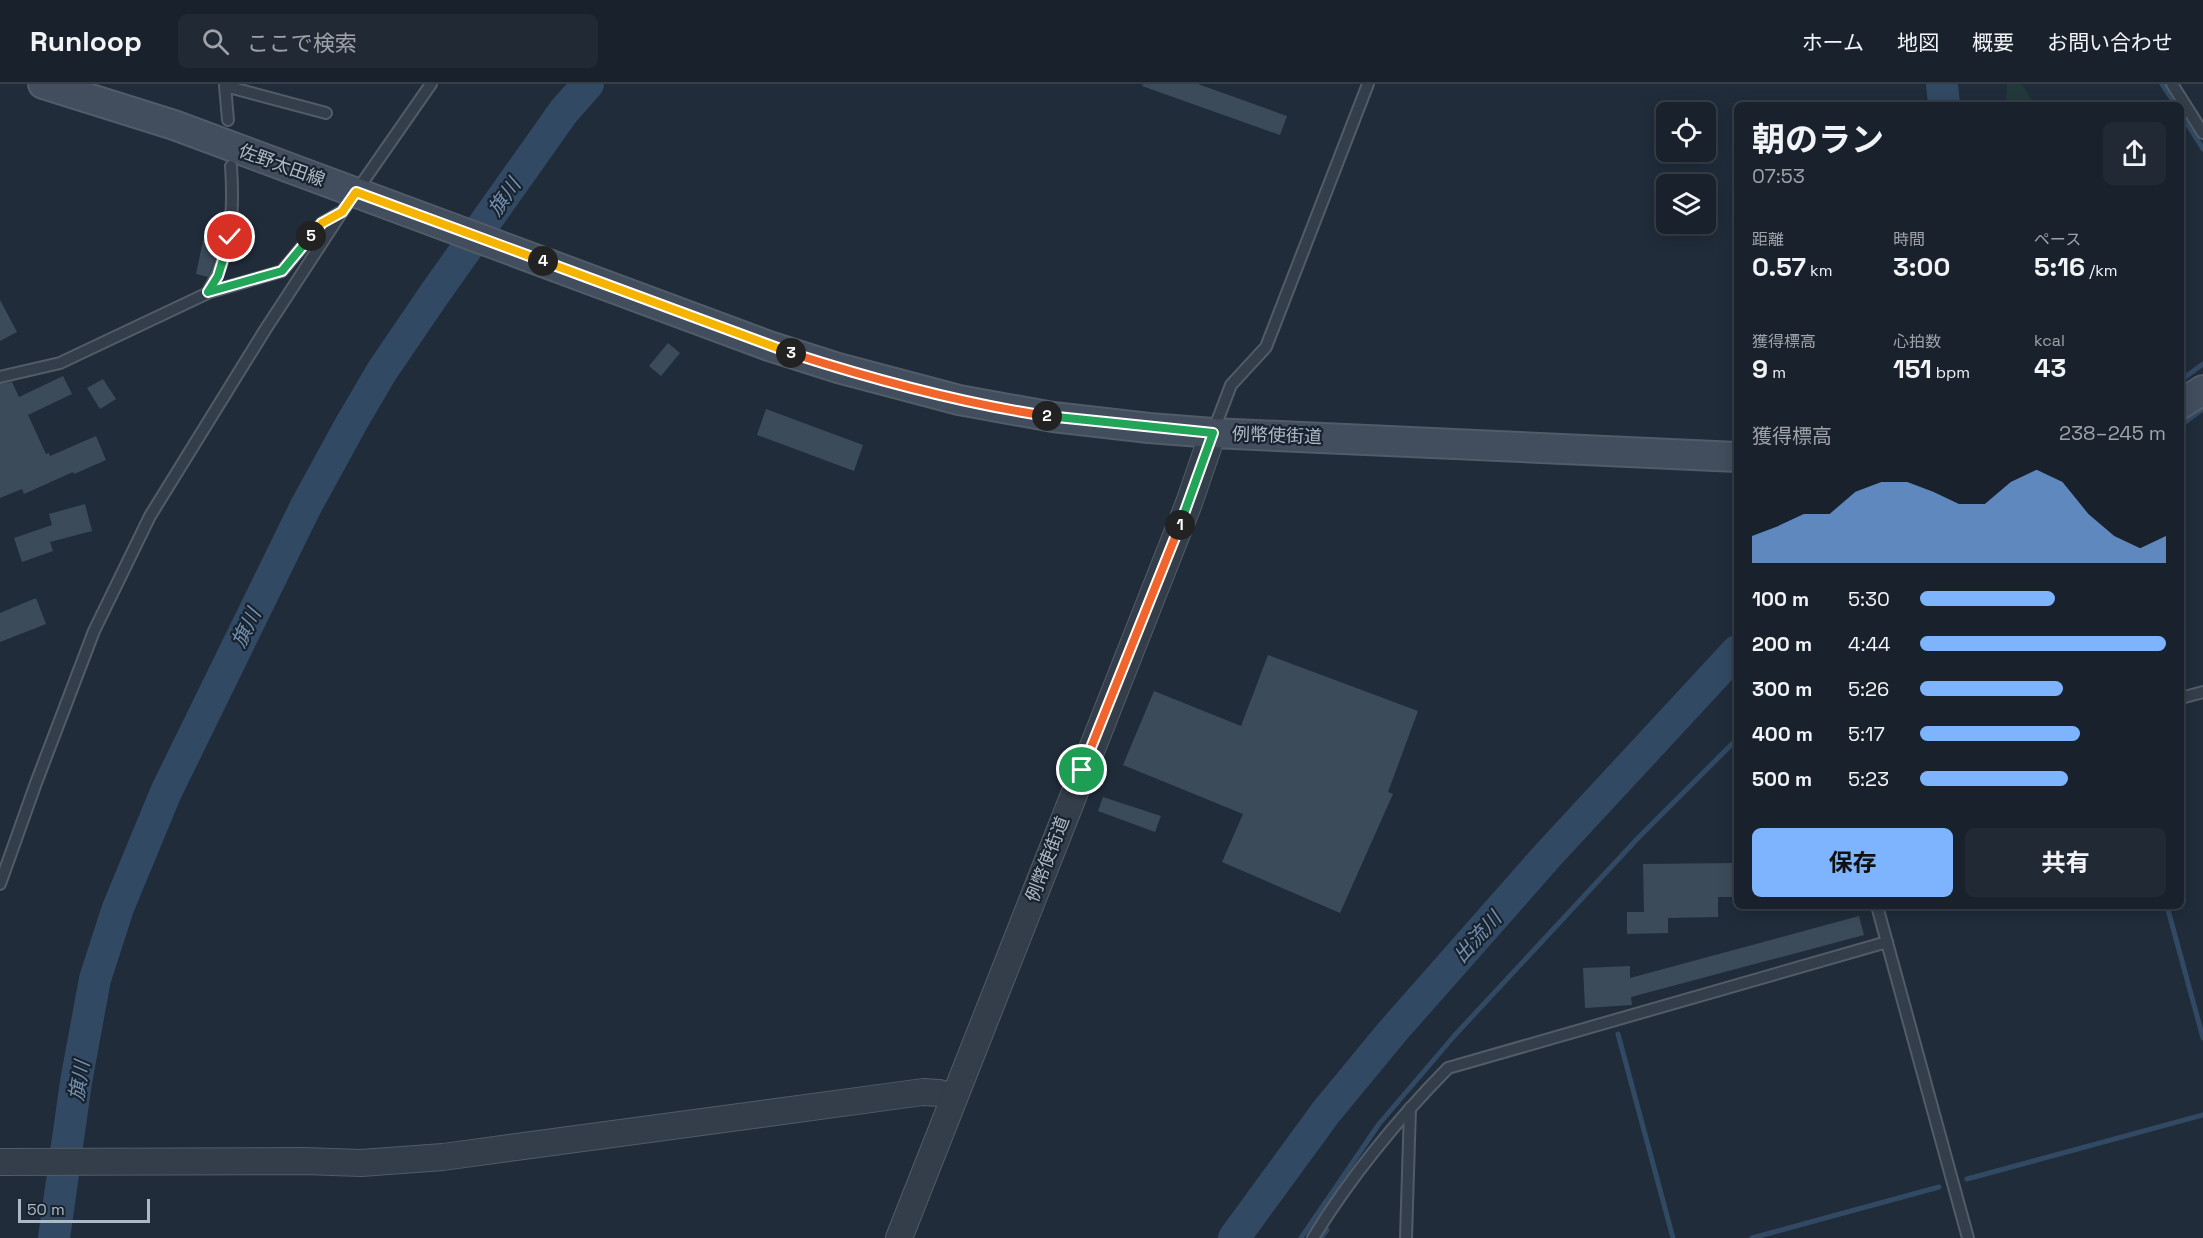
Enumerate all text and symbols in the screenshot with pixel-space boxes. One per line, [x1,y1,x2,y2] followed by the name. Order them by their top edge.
[178,14,598,68] search box
[30,23,142,59] text: Runloop
[199,25,232,58] icon: search
[247,29,357,57] text: ここで検索
[1802,29,1864,56] text: ホーム
[1897,29,1939,56] text: 地図
[1972,29,2014,56] text: 概要
[2047,29,2173,56] text: お問い合わせ
[1656,102,1716,234] map controls
[1656,102,1716,162] button: locate
[1752,119,1884,161] text: 朝のラン
[2103,122,2166,185] button: share
[236,139,328,191] street label: 佐野太田線
[1752,163,1805,189] text: 07:53
[482,172,527,221] water label: 旗川
[1656,174,1716,234] button: layers
[204,211,255,262] pin
[213,220,246,253] icon: check
[296,221,326,251] pin: 5
[306,225,316,246] text: 5
[1752,229,1784,250] text: 距離
[1893,229,1925,250] text: 時間
[2034,229,2081,250] text: ペース
[528,246,558,276] pin: 4
[538,250,548,271] text: 4
[1752,250,1806,284] text: 0.57
[1893,250,1950,284] text: 3:00
[2034,250,2085,284] text: 5:16
[1806,260,1832,281] text: km
[2085,260,2118,281] text: /km
[2034,330,2065,351] text: kcal
[1752,331,1816,352] text: 獲得標高
[1893,331,1941,352] text: 心拍数
[776,338,806,368] pin: 3
[786,342,796,363] text: 3
[2034,351,2066,385] text: 43
[1752,352,1768,386] text: 9
[1893,352,1932,386] text: 151
[1768,362,1786,383] text: m
[1932,362,1970,383] text: bpm
[1032,401,1062,431] pin: 2
[1042,405,1052,426] text: 2
[2059,420,2166,446] text: 238–245 m
[1232,422,1322,448] street label: 例幣使街道
[1752,423,1832,449] text: 獲得標高
[1165,510,1195,540] pin: 1
[1176,514,1184,535] text: 1
[1752,586,1809,612] text: 100 m
[1848,586,1890,612] text: 5:30
[226,603,267,652] water label: 旗川
[1752,631,1812,657] text: 200 m
[1848,631,1891,657] text: 4:44
[1752,676,1812,702] text: 300 m
[1848,676,1889,702] text: 5:26
[1752,721,1813,747] text: 400 m
[1848,721,1885,747] text: 5:17
[1056,744,1107,795] pin
[1065,753,1098,786] icon: arrive
[1752,766,1812,792] text: 500 m
[1848,766,1889,792] text: 5:23
[1020,813,1074,905] street label: 例幣使街道
[1752,828,1953,897] button: 保存
[1965,828,2166,897] button: 共有
[1447,905,1508,968] water label: 出流川
[63,1057,95,1103] water label: 旗川
[18,1196,150,1224] scale bar
[27,1199,65,1220] text: 50 m

